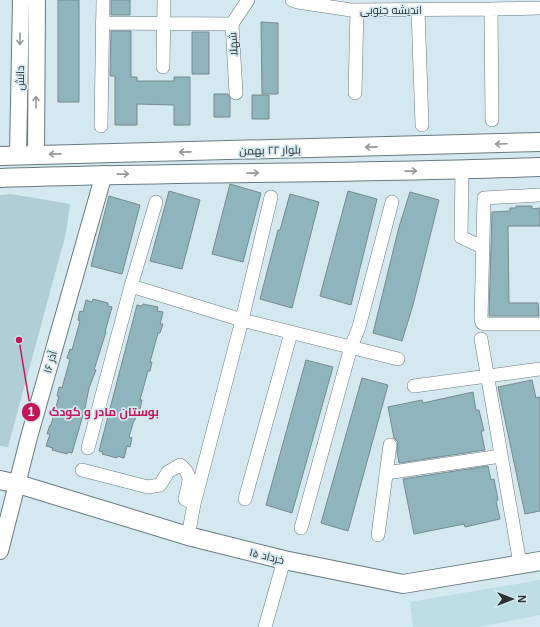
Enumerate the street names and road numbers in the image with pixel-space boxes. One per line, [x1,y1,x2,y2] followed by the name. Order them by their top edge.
[360,4,422,17] street label: اندیشه جنوبی
[226,32,241,56] street label: شهلا
[14,65,27,91] street label: دانش
[239,143,301,158] street label: بلوار ۲۲ بهمن
[41,349,60,375] street label: ۱۶ آذر
[248,546,286,567] street label: ۱۵ خرداد

